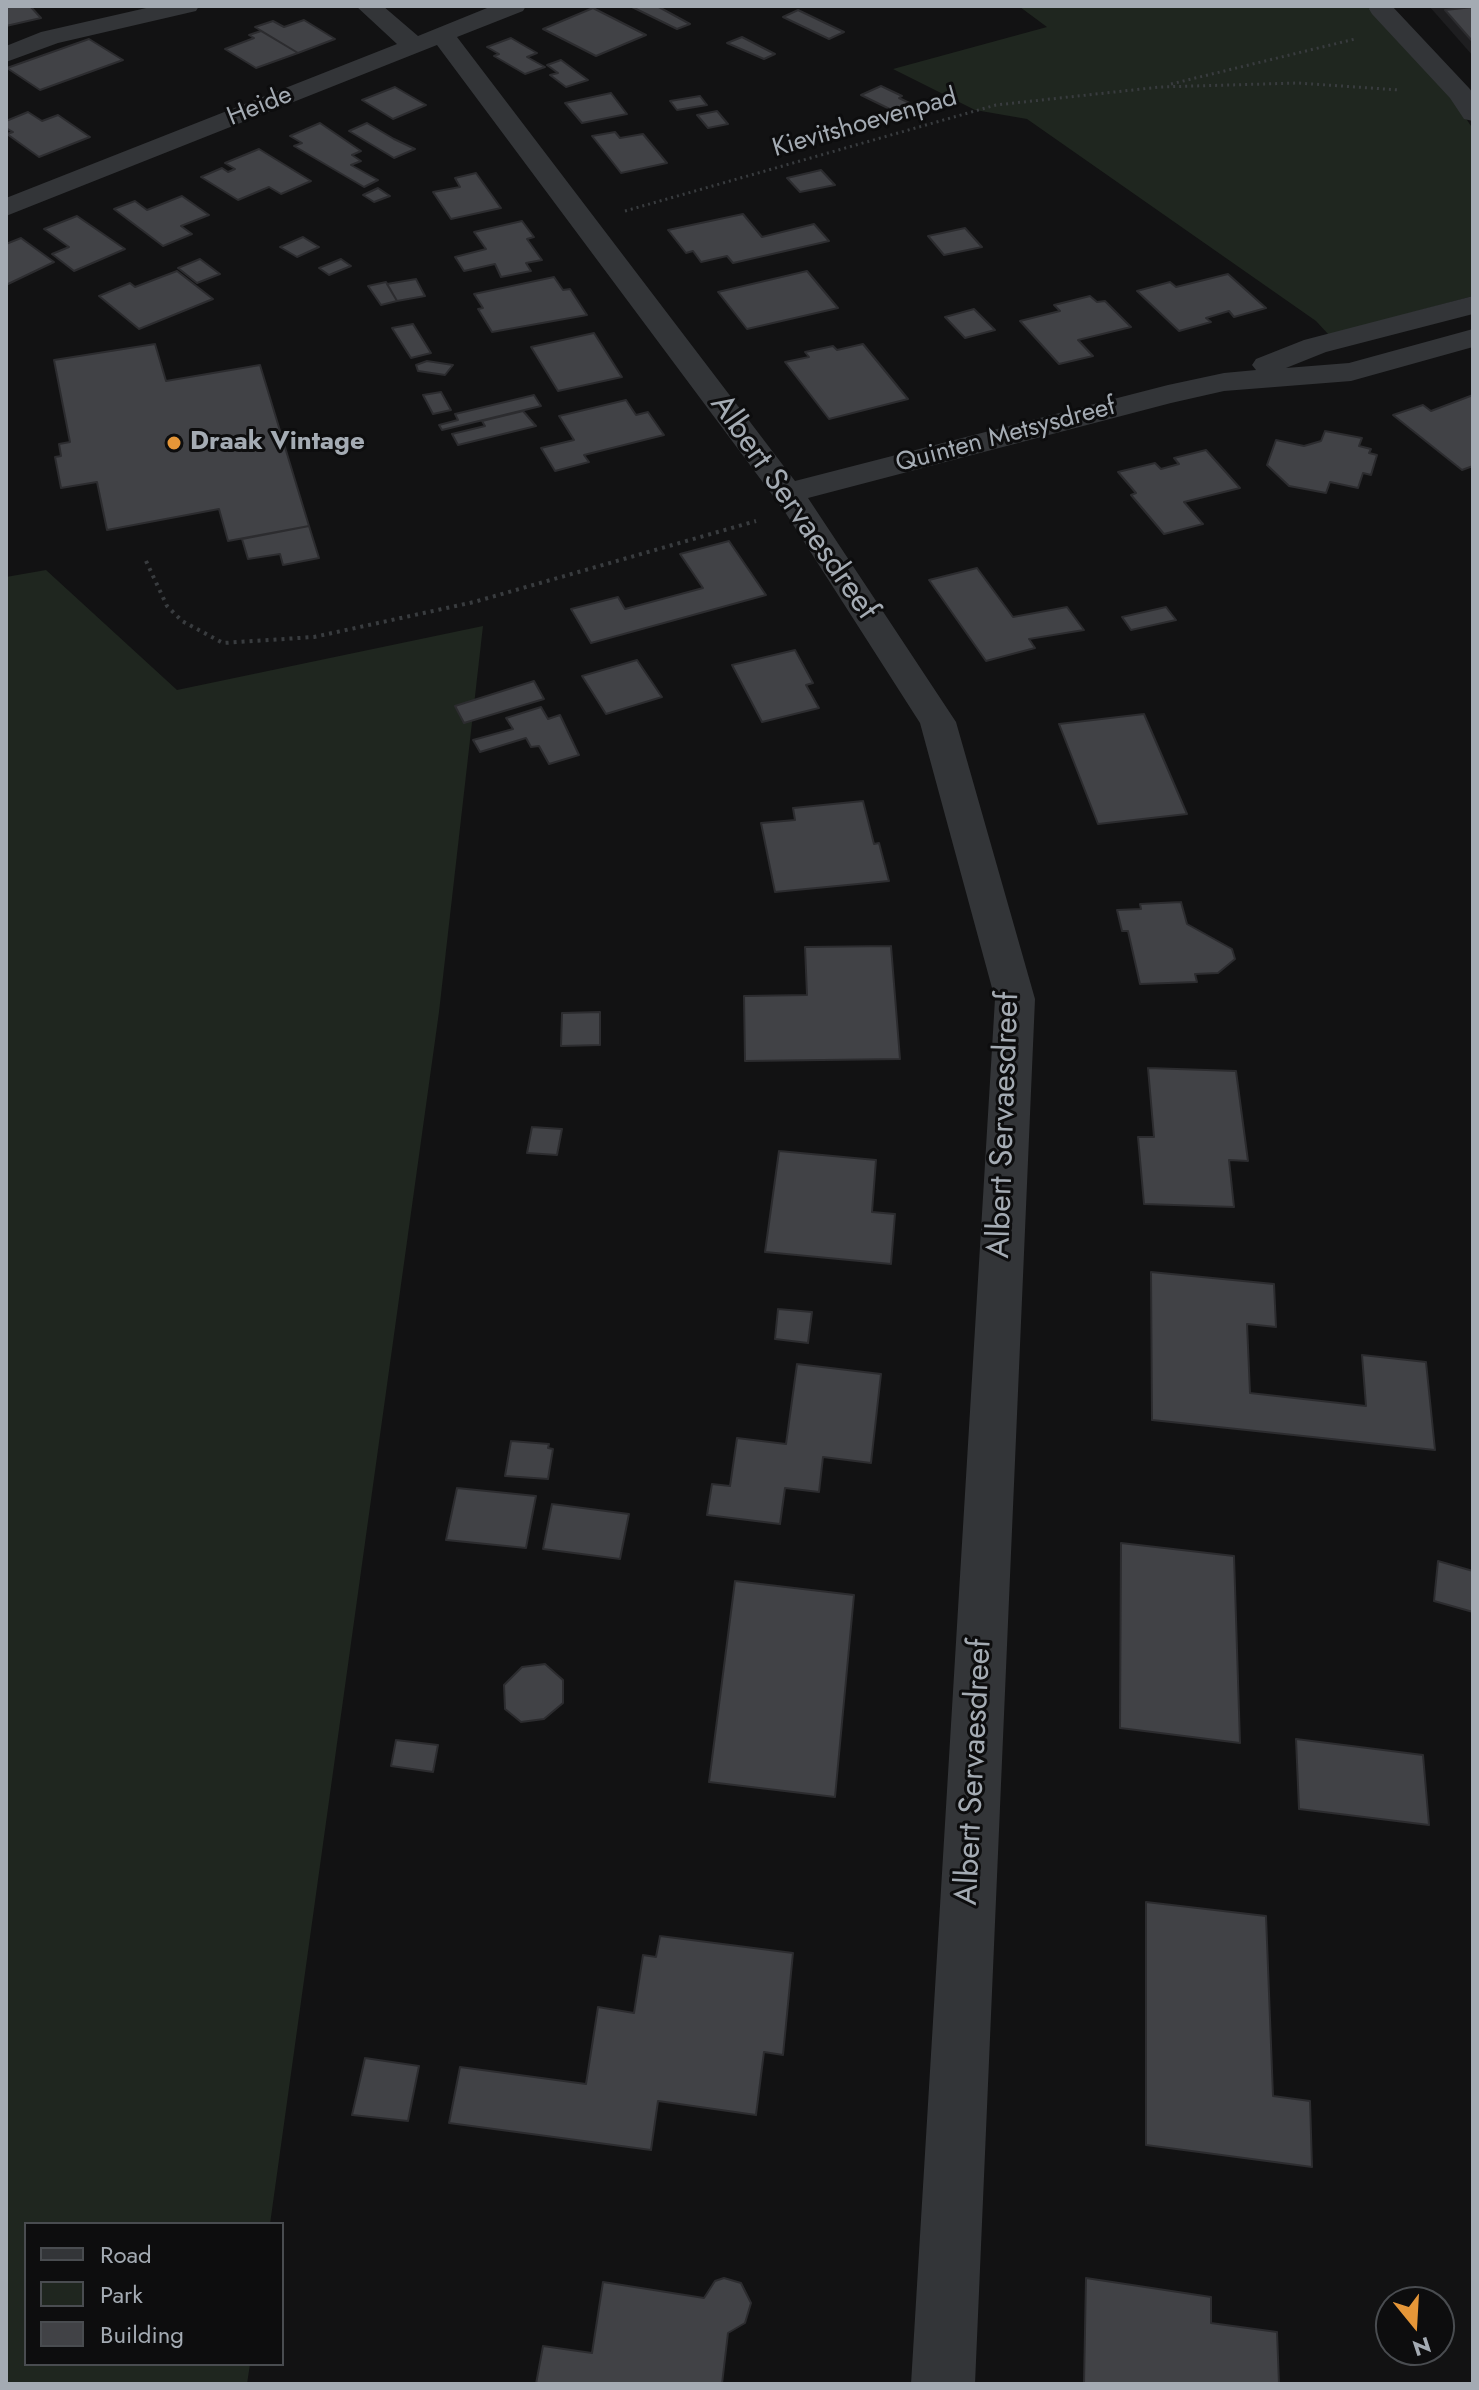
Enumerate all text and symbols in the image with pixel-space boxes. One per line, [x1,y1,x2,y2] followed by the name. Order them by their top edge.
[223,80,297,134] street label: Heide
[769,83,961,165] street label: Kievitshoevenpad
[701,388,885,628] street label: Albert Servaesdreef
[893,392,1119,480] street label: Quinten Metsysdreef
[190,427,365,459] place label: Draak Vintage
[165,434,183,452] marker: Draak Vintage
[981,991,1029,1259] street label: Albert Servaesdreef
[949,1638,1001,1906] street label: Albert Servaesdreef
[24,2222,284,2366] legend
[100,2237,152,2272] text: Road
[100,2277,143,2312] text: Park
[1375,2286,1455,2366] north arrow
[100,2317,184,2352] text: Building
[1409,2329,1435,2365] text: N

